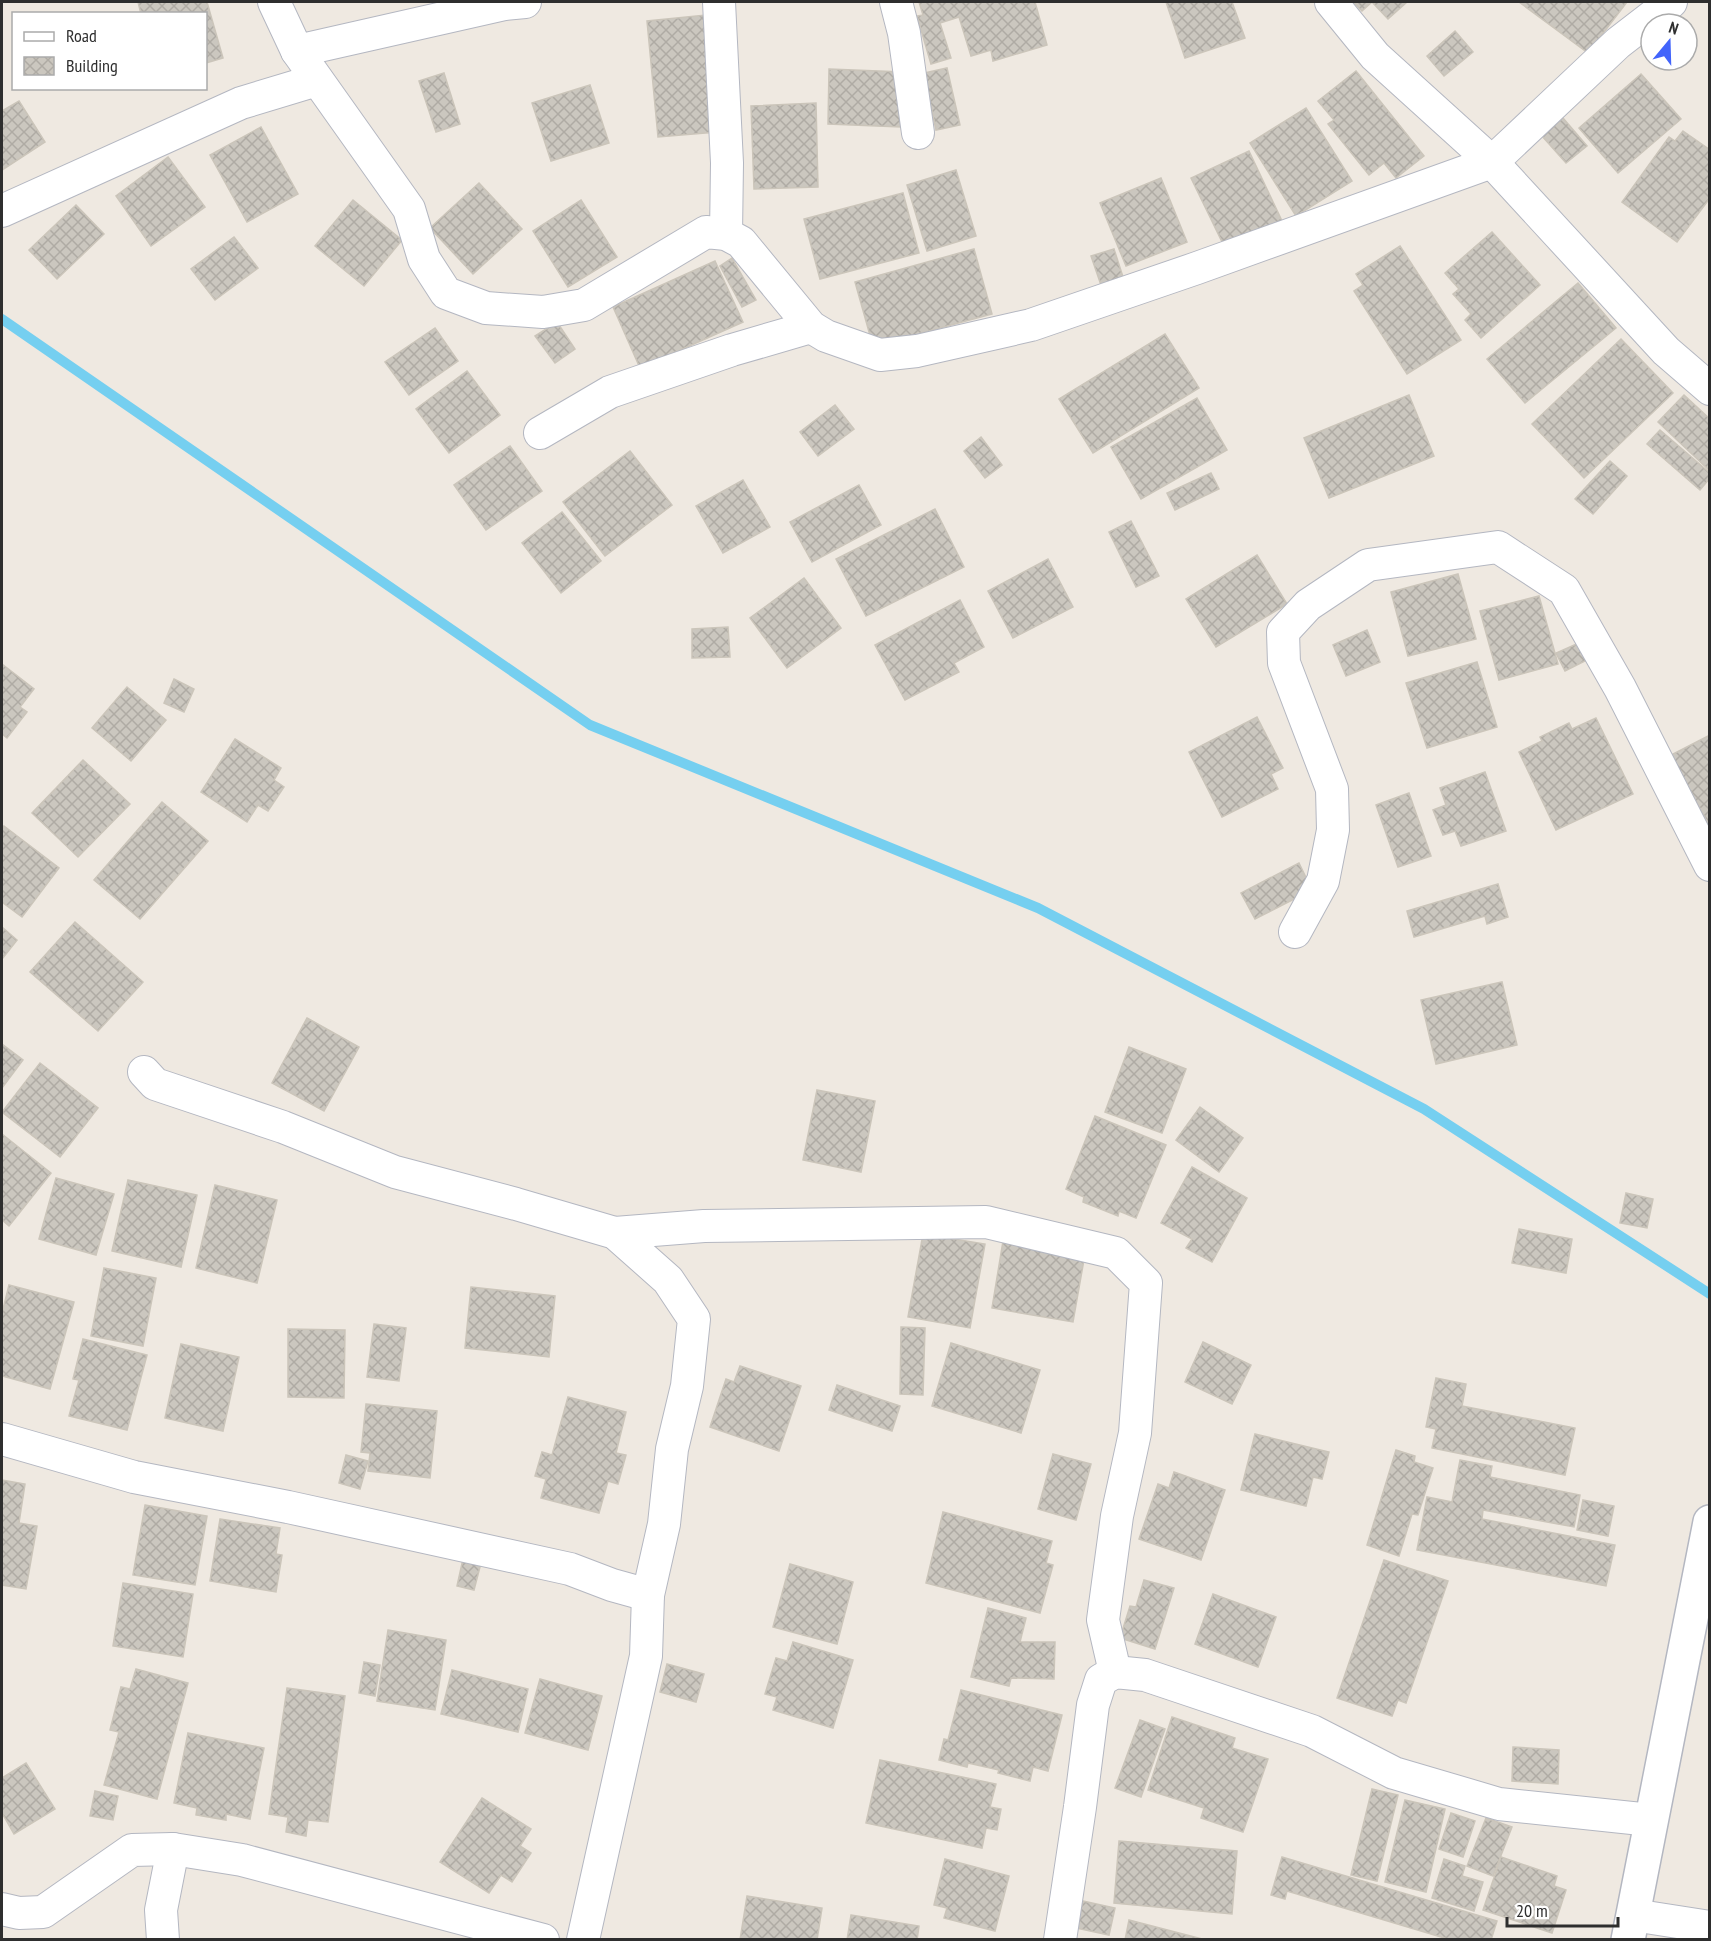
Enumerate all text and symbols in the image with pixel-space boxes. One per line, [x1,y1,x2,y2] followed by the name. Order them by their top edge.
[12,12,207,90] legend
[1639,12,1699,72] north arrow
[1667,17,1681,39] text: N
[66,24,97,47] text: Road
[66,54,118,77] text: Building
[1507,1890,1618,1928] scale bar
[1516,1899,1548,1922] text: 20 m

